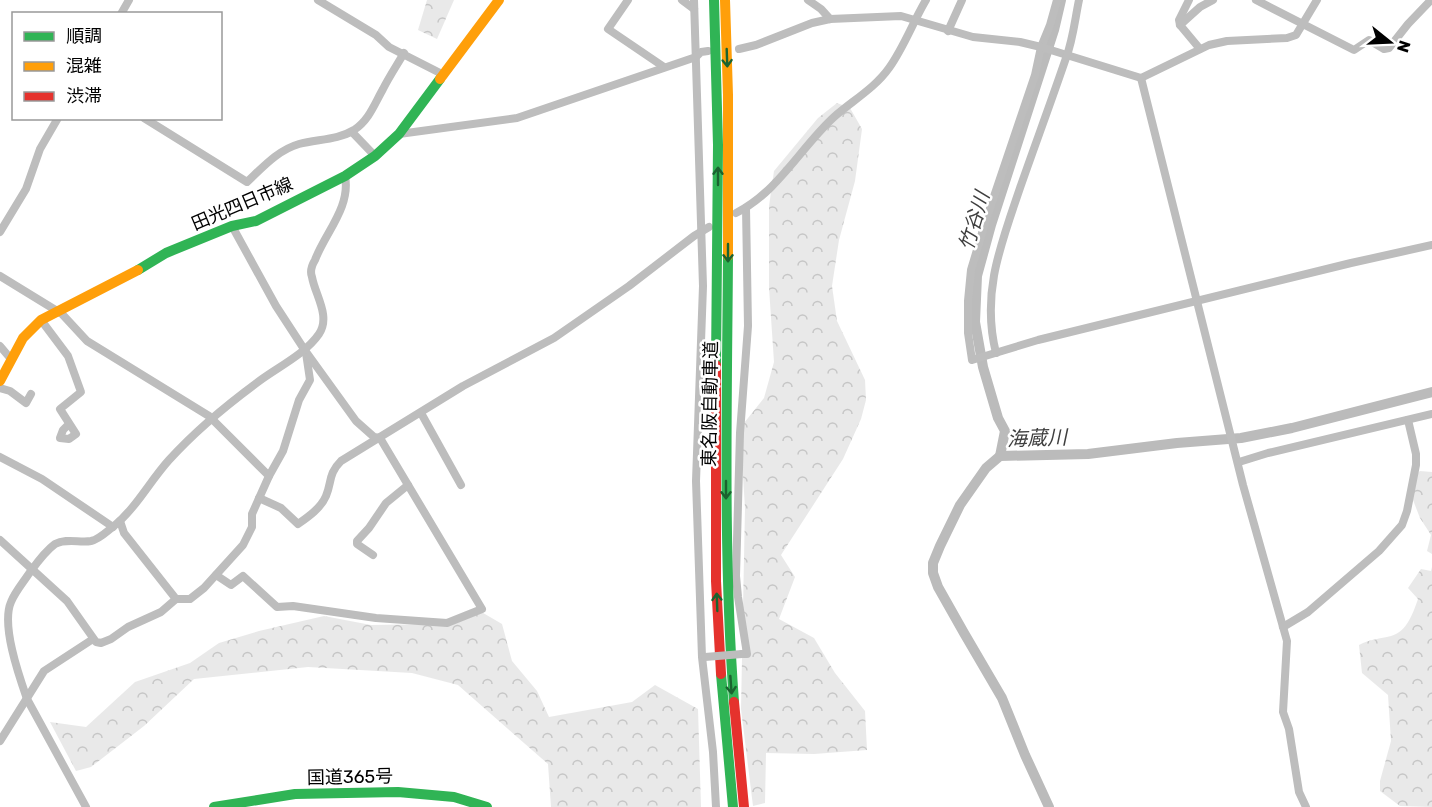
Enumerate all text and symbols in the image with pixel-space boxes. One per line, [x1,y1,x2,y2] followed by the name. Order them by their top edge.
[12,12,222,120] legend
[1360,12,1420,72] north arrow
[66,25,102,47] text: 順調
[1393,38,1415,55] text: N
[721,48,733,68] one-way arrow
[66,55,102,77] text: 混雑
[66,85,102,107] text: 渋滞
[712,167,724,187] one-way arrow
[188,173,296,235] street label: 田光四日市線
[954,187,995,253] water label: 竹谷川
[722,243,734,263] one-way arrow
[698,341,722,467] street label: 東名阪自動車道
[1007,425,1069,451] water label: 海蔵川
[720,480,732,500] one-way arrow
[712,593,723,613] one-way arrow
[726,675,737,695] one-way arrow
[307,765,393,789] street label: 国道365号

